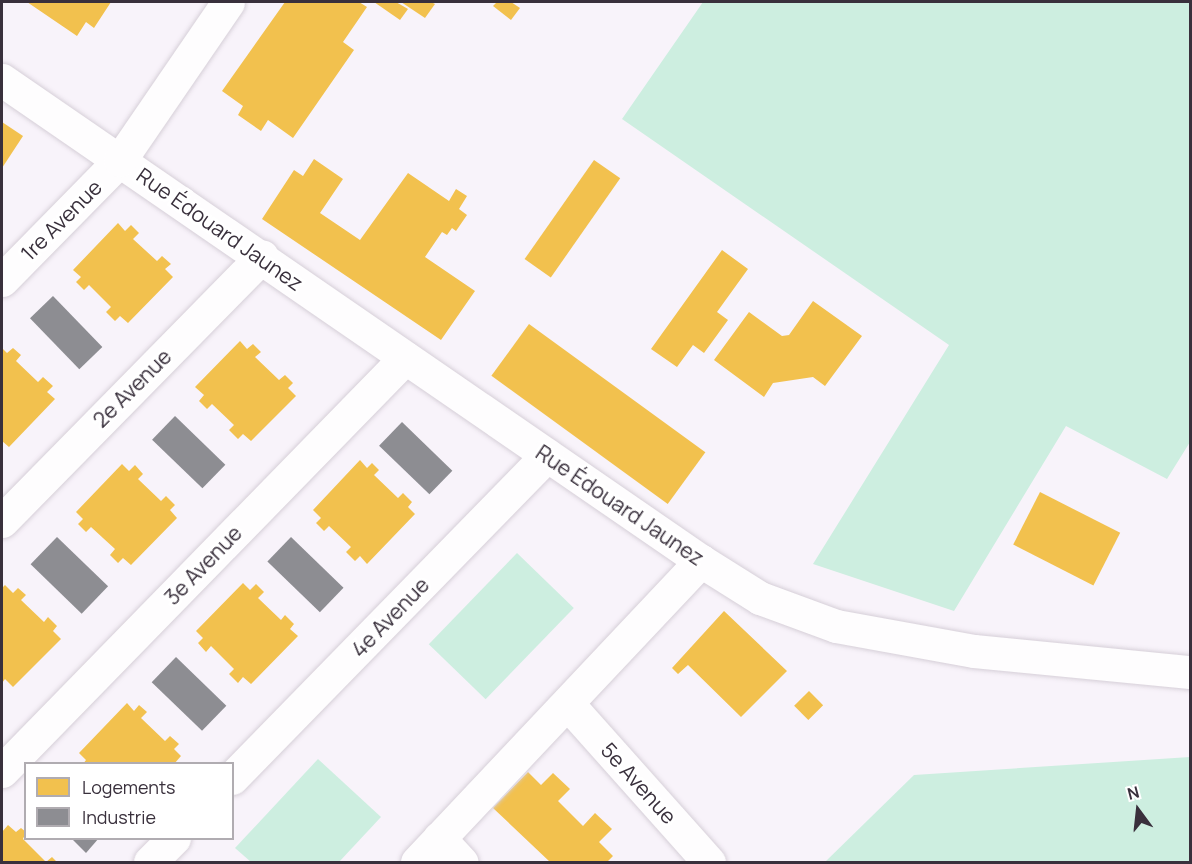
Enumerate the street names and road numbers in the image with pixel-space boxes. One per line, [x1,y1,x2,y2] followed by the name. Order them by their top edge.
[132,162,308,296] street label: Rue Édouard Jaunez
[15,174,107,266] street label: 1re Avenue
[88,344,176,432] street label: 2e Avenue
[531,440,709,570] street label: Rue Édouard Jaunez
[159,520,247,610] street label: 3e Avenue
[346,572,434,662] street label: 4e Avenue
[596,737,682,829] street label: 5e Avenue

